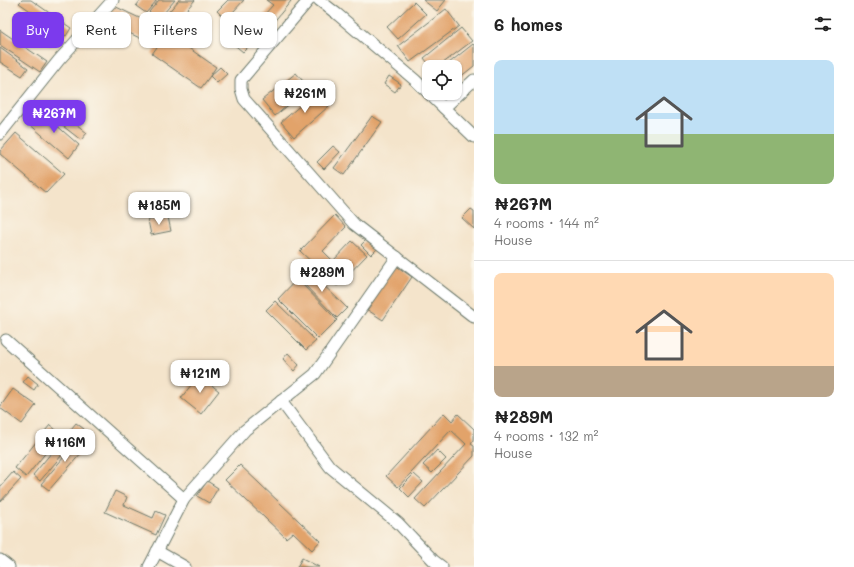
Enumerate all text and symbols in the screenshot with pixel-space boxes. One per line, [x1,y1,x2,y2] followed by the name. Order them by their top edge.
[12,12,64,48] chip: Buy
[72,12,131,48] chip: Rent
[139,12,212,48] chip: Filters
[220,12,277,48] chip: New
[494,13,563,35] text: 6 homes
[812,13,834,35] icon: filters
[422,60,462,100] map controls
[422,60,462,100] button: locate
[277,80,333,114] pin: ₦261M
[283,84,327,101] text: ₦261M
[628,86,700,158] icon: home
[26,100,82,134] pin: ₦267M
[32,104,76,121] text: ₦267M
[131,192,187,226] pin: ₦185M
[494,192,552,214] text: ₦267M
[137,196,181,213] text: ₦185M
[494,214,599,231] text: 4 rooms · 144 m²
[494,231,532,248] text: House
[294,259,350,293] pin: ₦289M
[299,263,345,280] text: ₦289M
[628,299,700,371] icon: home
[172,360,228,394] pin: ₦121M
[179,364,221,381] text: ₦121M
[494,405,553,427] text: ₦289M
[494,427,599,444] text: 4 rooms · 132 m²
[37,429,93,463] pin: ₦116M
[44,433,86,450] text: ₦116M
[494,444,532,461] text: House

